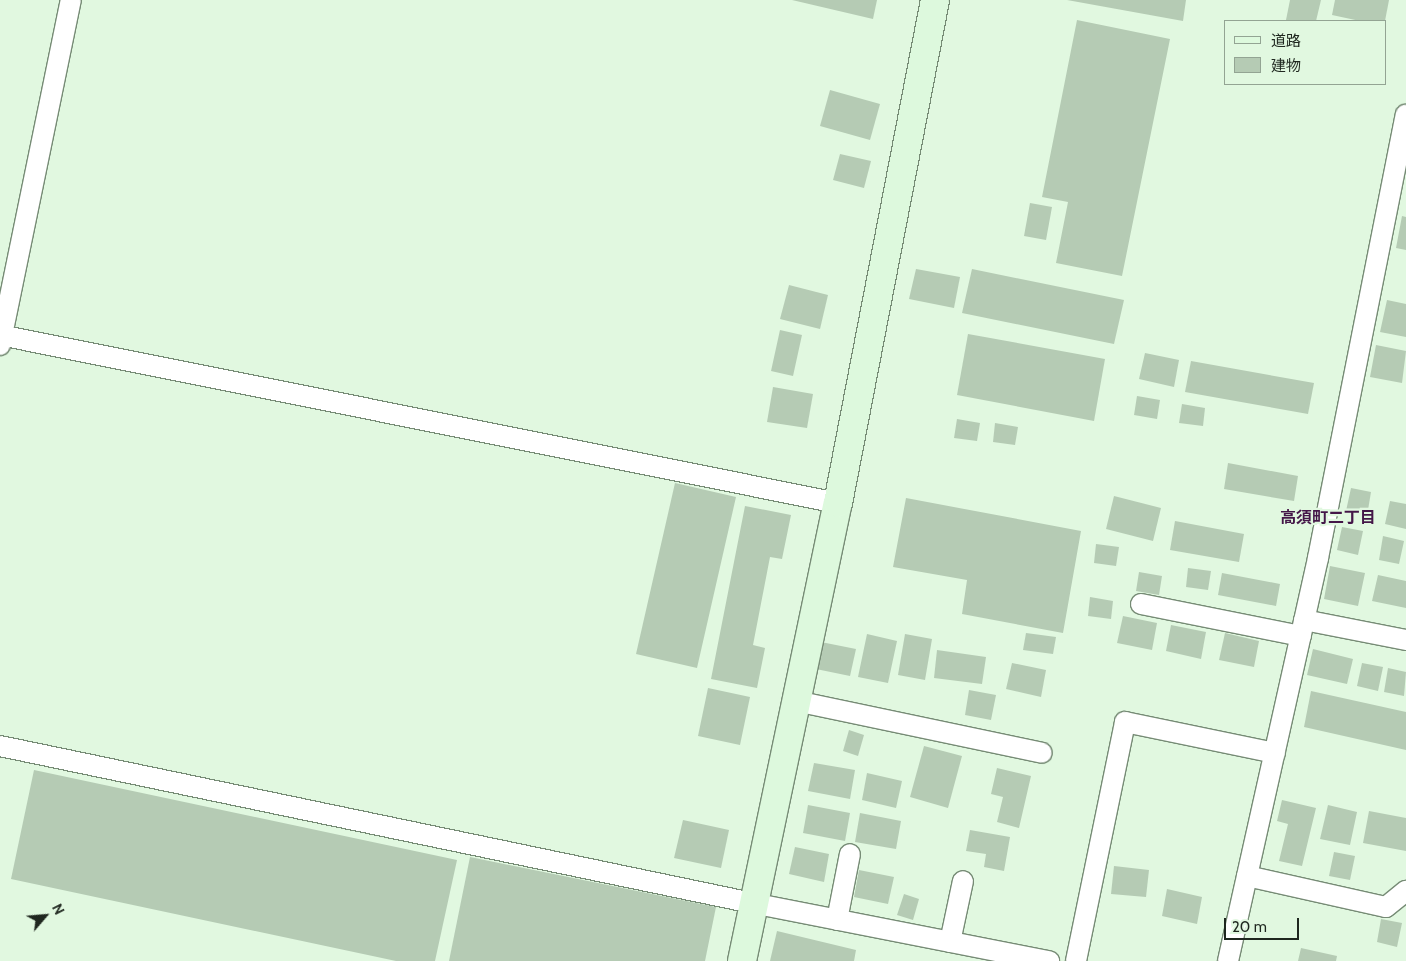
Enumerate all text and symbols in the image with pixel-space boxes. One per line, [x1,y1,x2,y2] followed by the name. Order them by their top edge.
[1224,20,1386,85] legend
[1271,32,1301,50] text: 道路
[1271,57,1301,75] text: 建物
[1280,508,1376,528] district label: 高須町二丁目
[20,891,70,941] north arrow
[48,901,69,918] text: N
[1226,908,1301,940] scale bar
[1232,918,1267,936] text: 20 m

